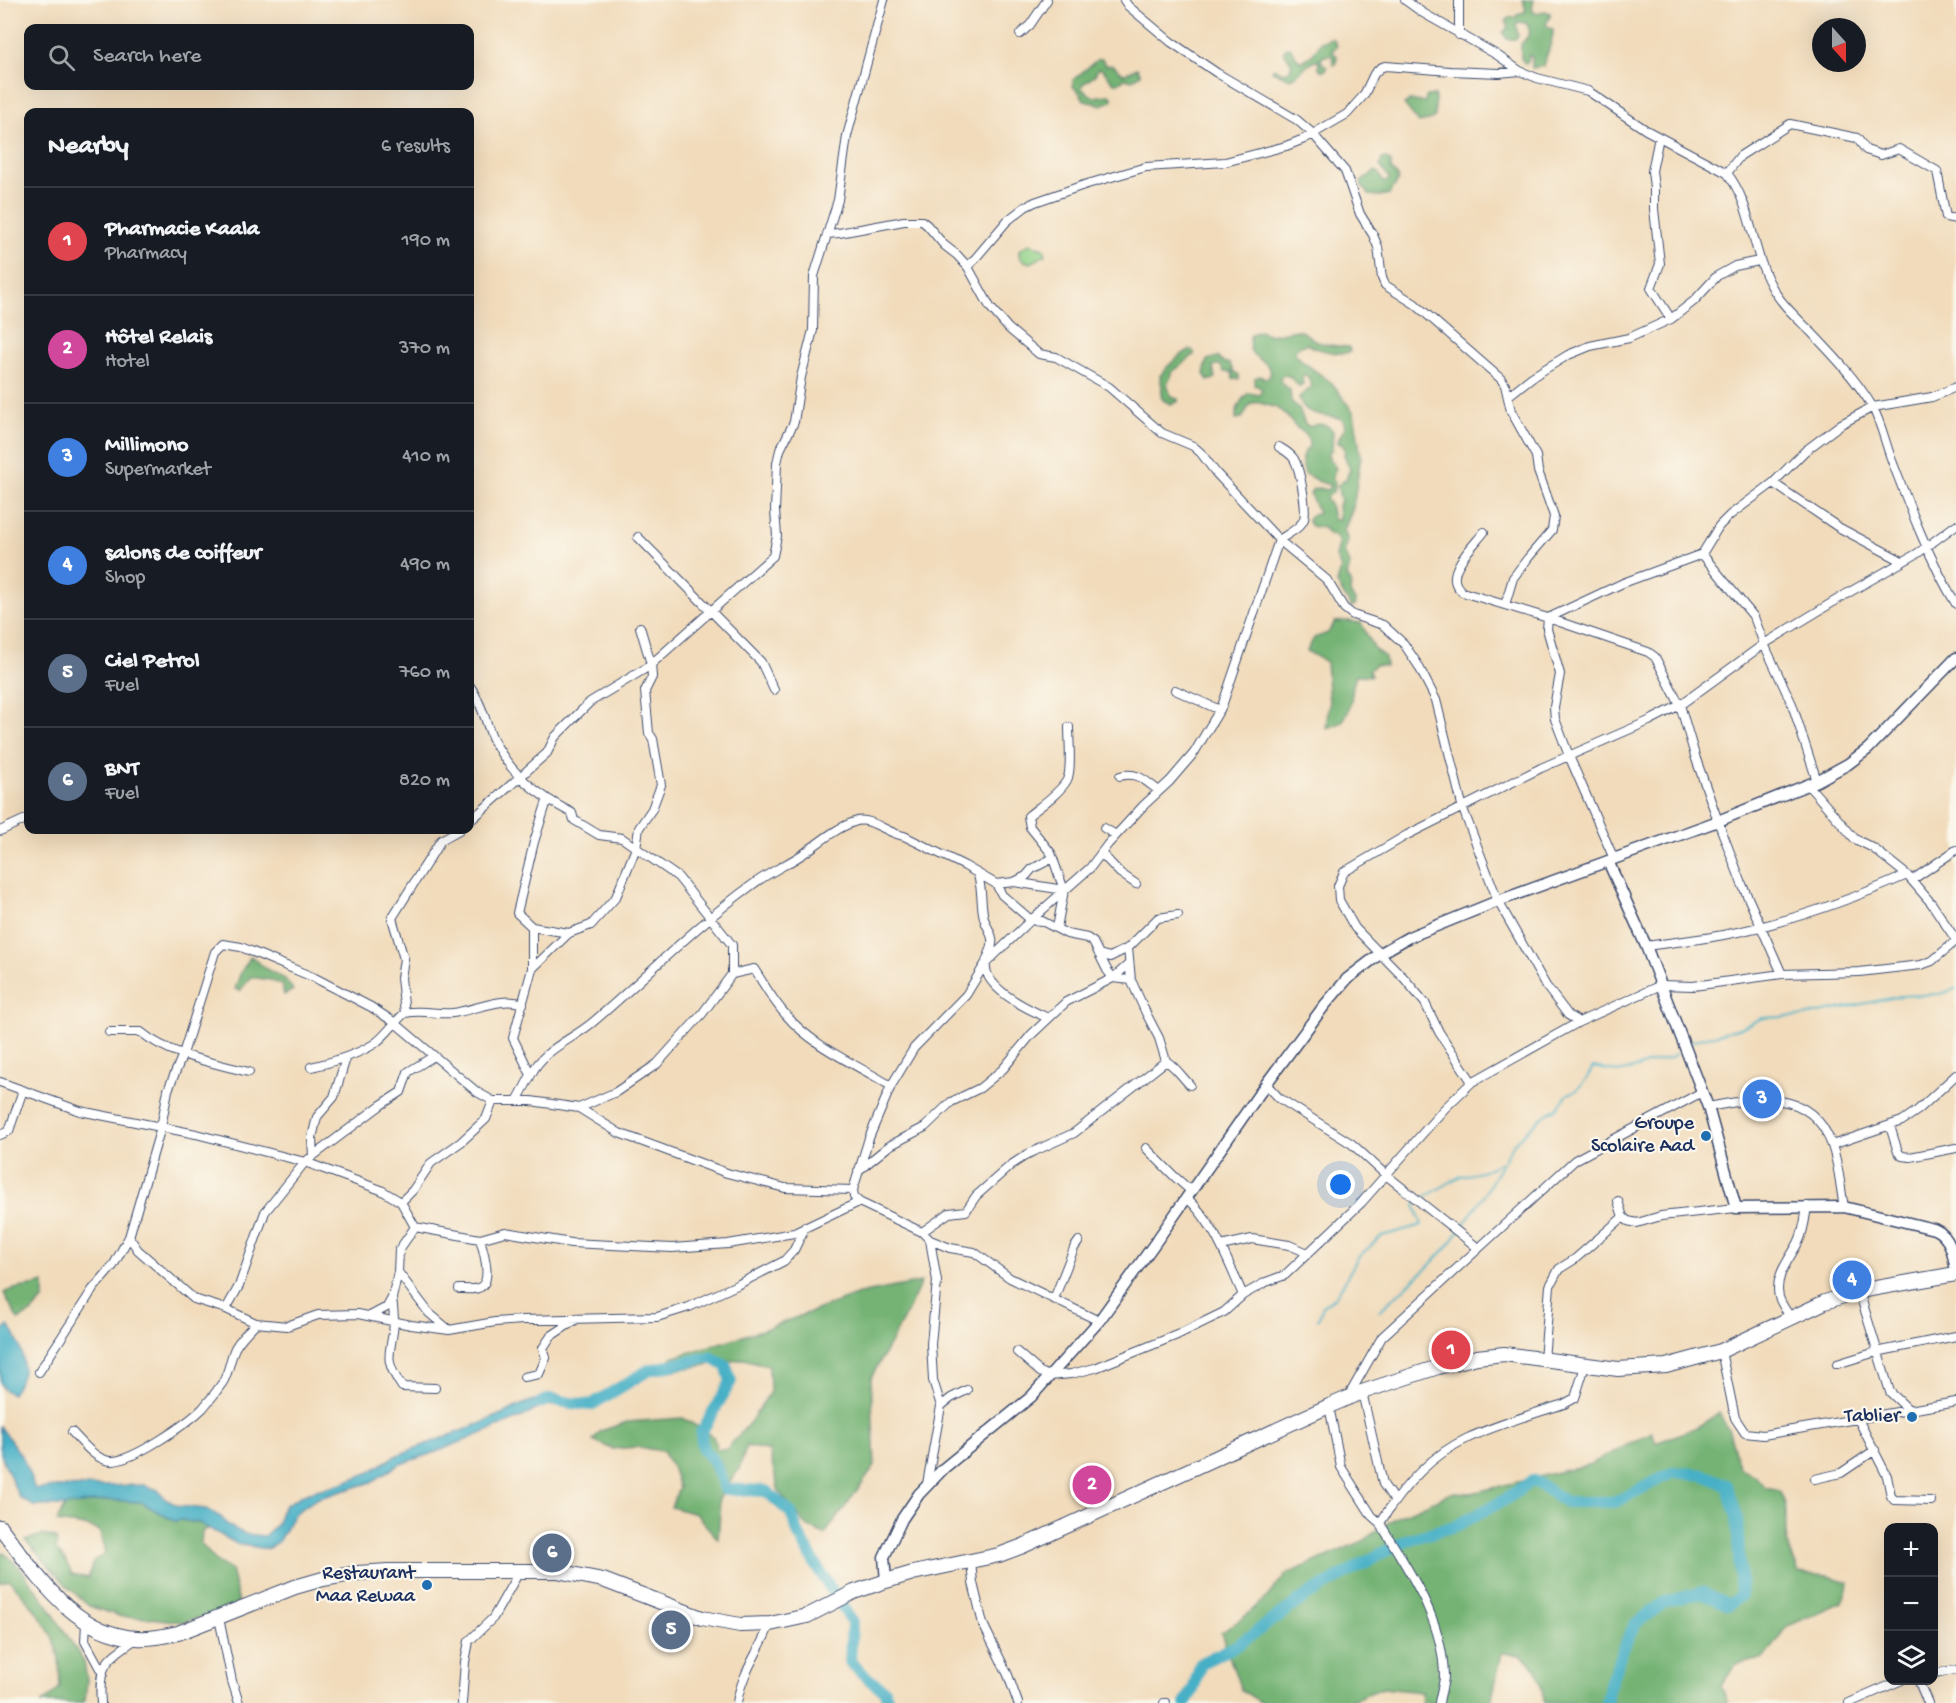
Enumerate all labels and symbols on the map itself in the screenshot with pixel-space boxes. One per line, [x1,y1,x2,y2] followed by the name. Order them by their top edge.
[1812,18,1866,72] north arrow
[1742,1076,1782,1122] pin: 3
[1591,1113,1696,1159] place label: Groupe Scolaire Aad
[1699,1129,1713,1143] marker: Groupe Scolaire Aad
[1326,1170,1355,1199] your location
[1832,1258,1872,1302] pin: 4
[1432,1328,1470,1372] pin: 1
[1844,1406,1902,1429] place label: Tablier
[1905,1410,1919,1424] marker: Tablier
[1072,1462,1112,1508] pin: 2
[532,1530,572,1576] pin: 6
[316,1563,417,1609] place label: Restaurant Maa Rewaa
[420,1578,434,1592] marker: Restaurant Maa Rewaa
[652,1608,690,1652] pin: 5

